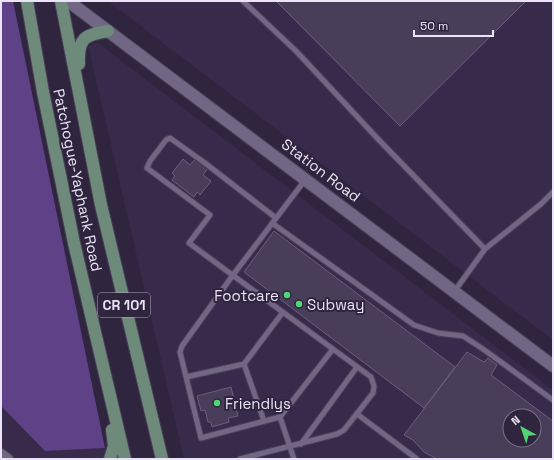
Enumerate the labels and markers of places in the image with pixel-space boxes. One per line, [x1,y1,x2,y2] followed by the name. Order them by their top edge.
[214,286,279,305] place label: Footcare
[282,290,292,300] marker: Footcare
[307,295,364,314] place label: Subway
[294,299,304,309] marker: Subway
[225,394,291,413] place label: Friendlys
[212,398,222,408] marker: Friendlys

